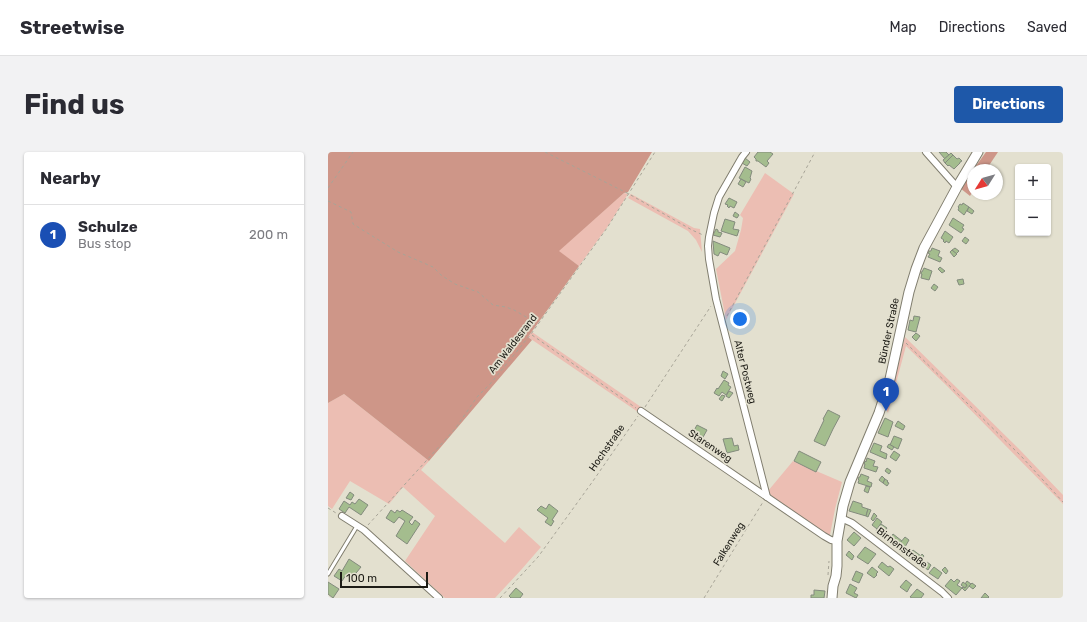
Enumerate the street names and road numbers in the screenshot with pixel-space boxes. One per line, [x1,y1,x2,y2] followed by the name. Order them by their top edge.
[876,297,902,365] street label: Bünder Straße
[486,312,540,376] street label: Am Waldesrand
[731,339,759,405] street label: Alter Postweg
[587,422,628,474] street label: Hochstraße
[686,427,734,465] street label: Starenweg
[711,520,747,568] street label: Falkenweg
[874,525,930,571] street label: Birnenstraße

